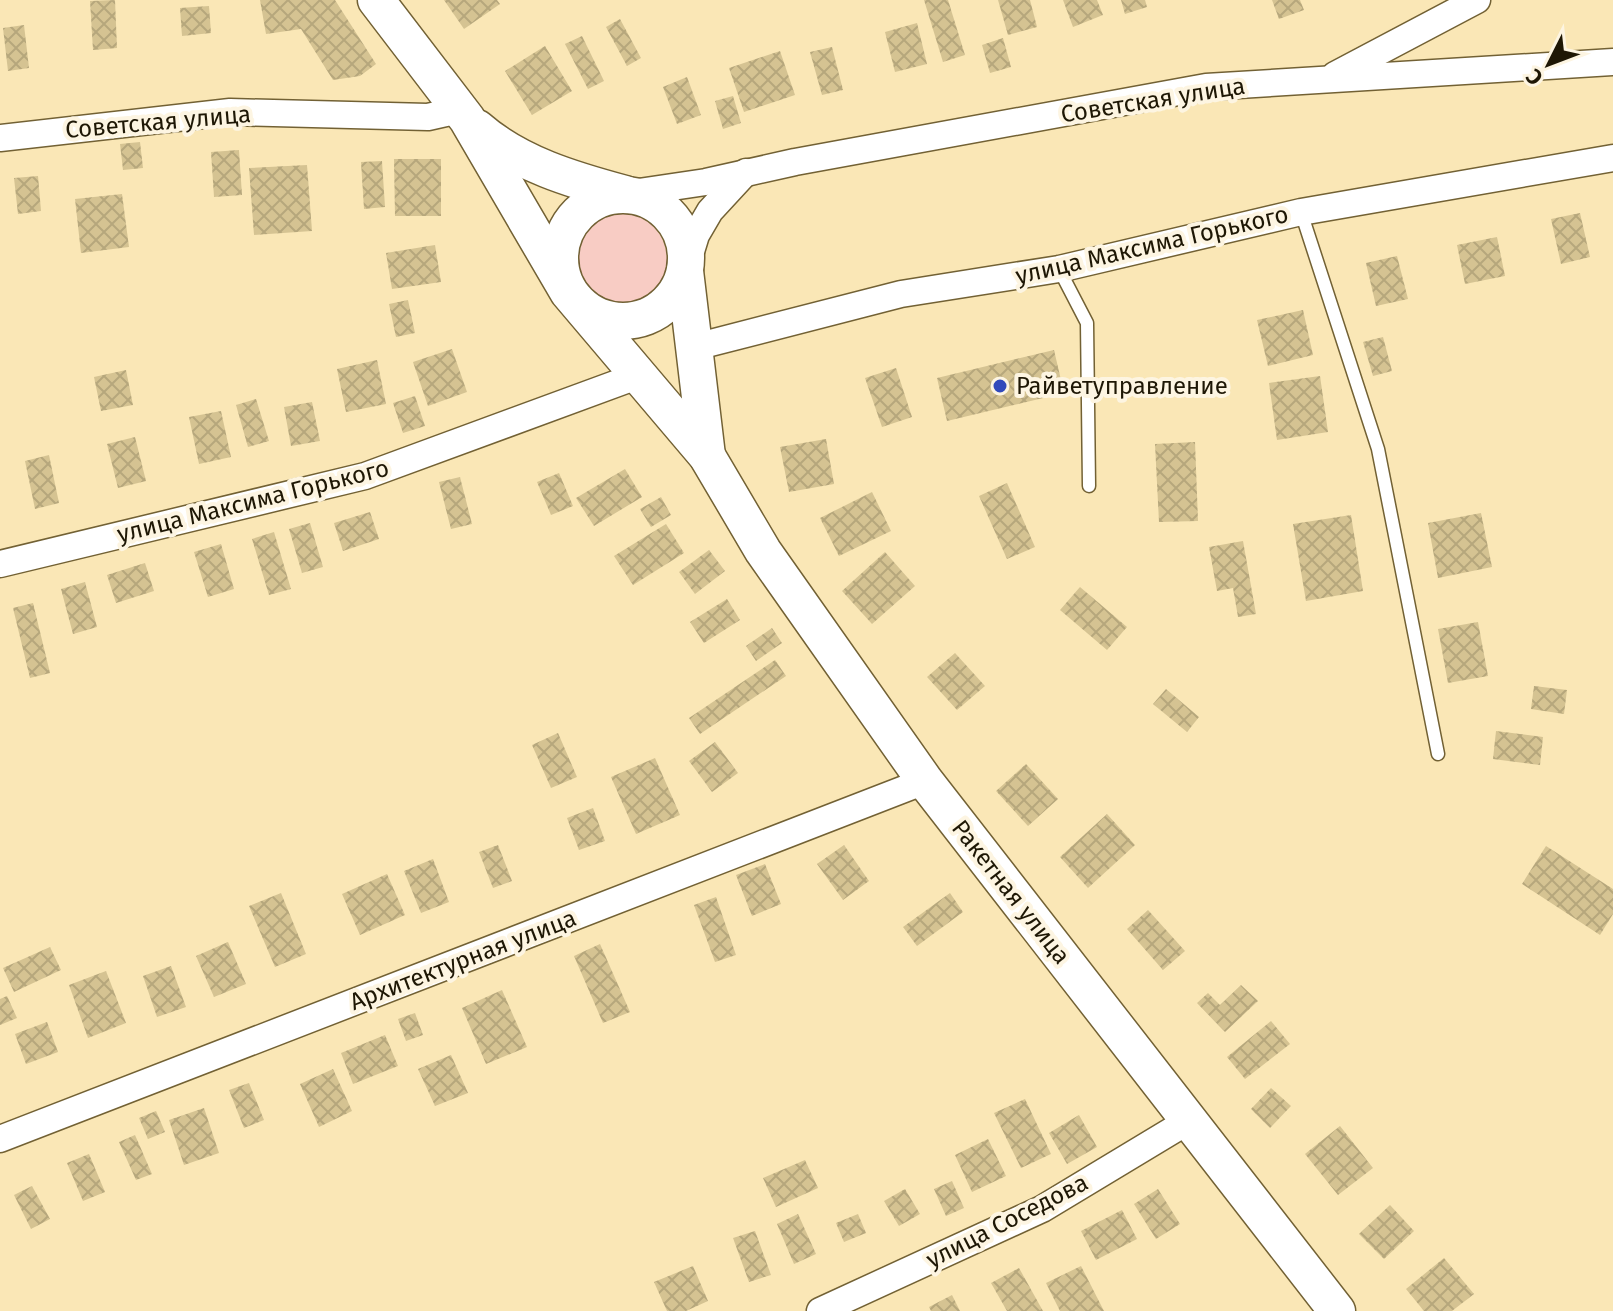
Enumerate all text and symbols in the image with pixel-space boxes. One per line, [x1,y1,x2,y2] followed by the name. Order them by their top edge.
[1509,24,1589,104] north arrow
[1520,63,1549,91] text: С
[1059,72,1247,128] street label: Советская улица
[64,100,252,144] street label: Советская улица
[1013,200,1291,290] street label: улица Максима Горького
[1016,372,1228,400] place label: Райветуправление
[991,377,1009,395] marker: Райветуправление
[114,454,392,548] street label: улица Максима Горького
[946,814,1076,970] street label: Ракетная улица
[346,904,580,1016] street label: Архитектурная улица
[921,1168,1093,1274] street label: улица Соседова

